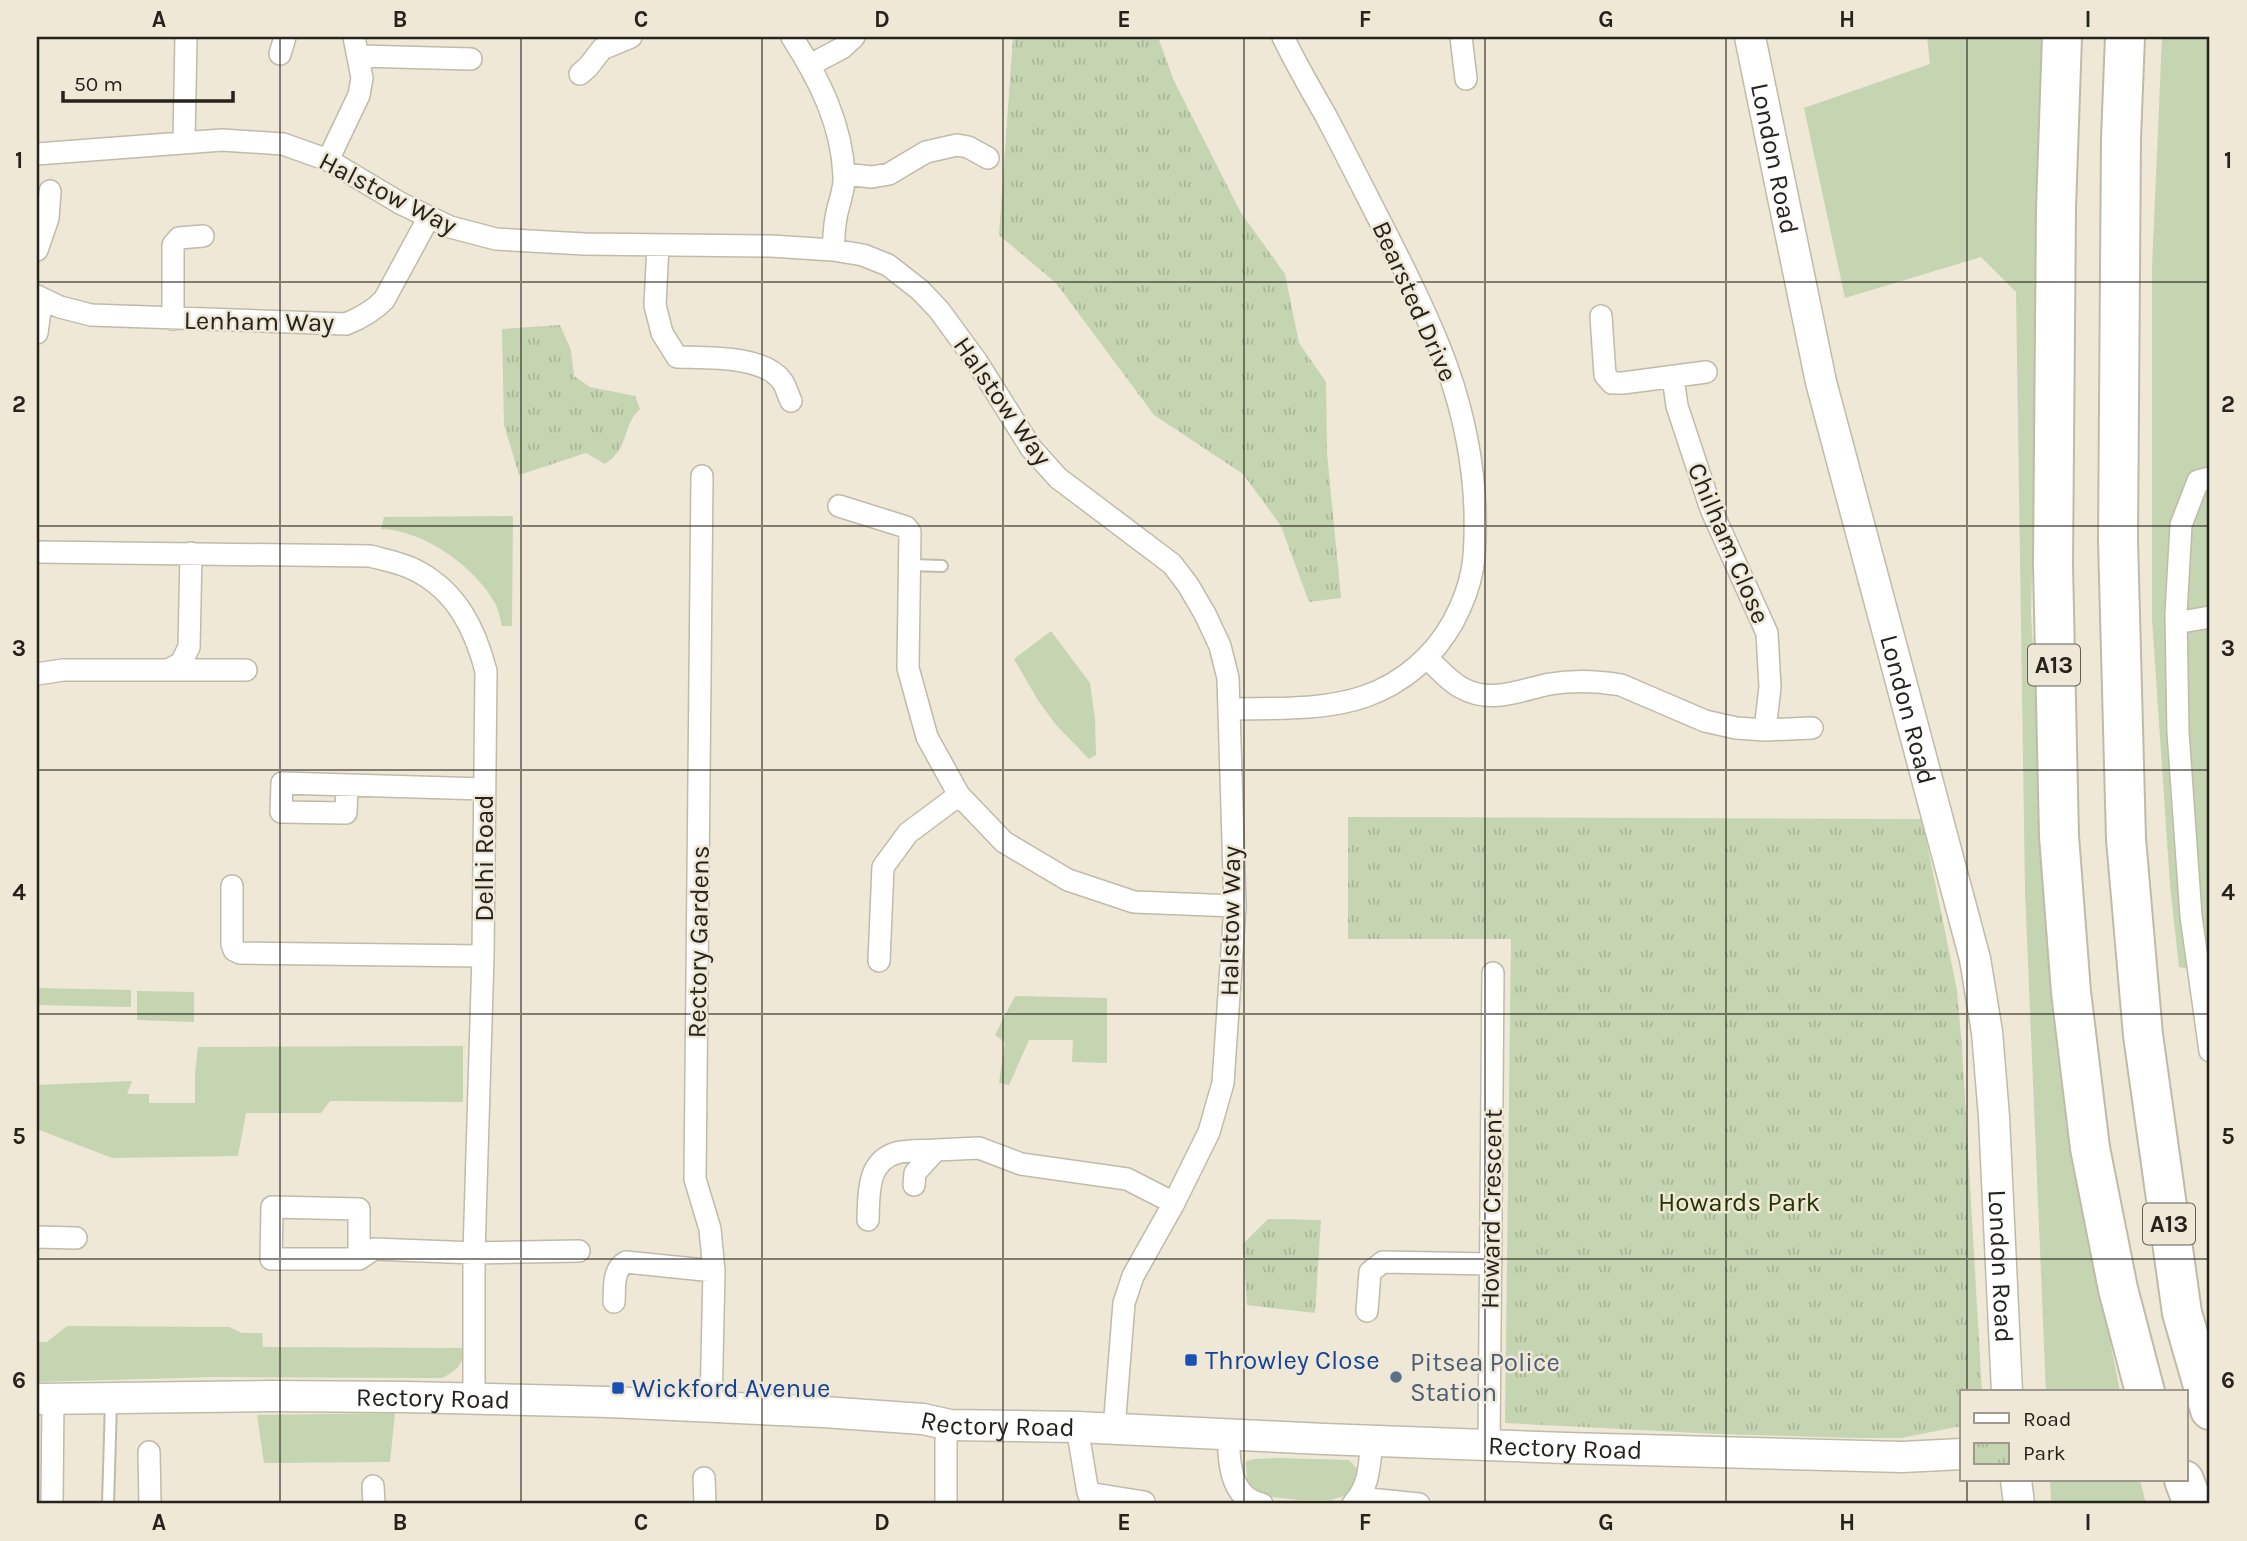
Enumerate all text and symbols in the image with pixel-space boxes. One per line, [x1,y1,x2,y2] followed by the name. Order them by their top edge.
[152,6,166,33] text: A
[393,6,407,33] text: B
[634,6,648,33] text: C
[874,6,890,33] text: D
[1117,6,1131,33] text: E
[1359,6,1371,33] text: F
[1598,6,1614,33] text: G
[1839,6,1855,33] text: H
[2084,6,2092,33] text: I
[63,60,233,104] scale bar
[74,72,123,96] text: 50 m
[1744,80,1805,237] street label: London Road
[314,145,462,241] street label: Halstow Way
[15,147,23,174] text: 1
[2224,147,2232,174] text: 1
[1365,216,1464,386] street label: Bearsted Drive
[183,305,335,338] street label: Lenham Way
[947,331,1058,472] street label: Halstow Way
[12,391,26,418] text: 2
[2221,391,2235,418] text: 2
[1681,458,1776,628] street label: Chilham Close
[1873,631,1943,788] street label: London Road
[12,635,26,662] text: 3
[2221,635,2235,662] text: 3
[2028,644,2080,686] road number: A13
[469,794,500,922] street label: Delhi Road
[681,845,716,1039] street label: Rectory Gardens
[1214,846,1247,997] street label: Halstow Way
[12,879,26,906] text: 4
[2221,879,2235,906] text: 4
[1474,1108,1509,1309] street label: Howard Crescent
[12,1123,26,1150] text: 5
[2221,1123,2235,1150] text: 5
[1658,1187,1820,1218] park label: Howards Park
[1981,1189,2020,1344] street label: London Road
[2143,1204,2195,1244] road number: A13
[1205,1345,1380,1376] place label: Throwley Close
[1410,1347,1560,1408] place label: Pitsea Police Station
[1183,1352,1199,1368] marker: Throwley Close
[12,1367,26,1394] text: 6
[2221,1367,2235,1394] text: 6
[1388,1369,1404,1385] marker: Pitsea Police Station
[632,1373,830,1404] place label: Wickford Avenue
[610,1380,626,1396] marker: Wickford Avenue
[356,1382,510,1416] street label: Rectory Road
[1960,1390,2188,1482] legend
[918,1404,1075,1443] street label: Rectory Road
[2023,1407,2071,1431] text: Road
[1488,1430,1643,1466] street label: Rectory Road
[2023,1441,2066,1465] text: Park
[152,1509,166,1536] text: A
[393,1509,407,1536] text: B
[634,1509,648,1536] text: C
[874,1509,890,1536] text: D
[1117,1509,1131,1536] text: E
[1359,1509,1371,1536] text: F
[1598,1509,1614,1536] text: G
[1839,1509,1855,1536] text: H
[2084,1509,2092,1536] text: I

